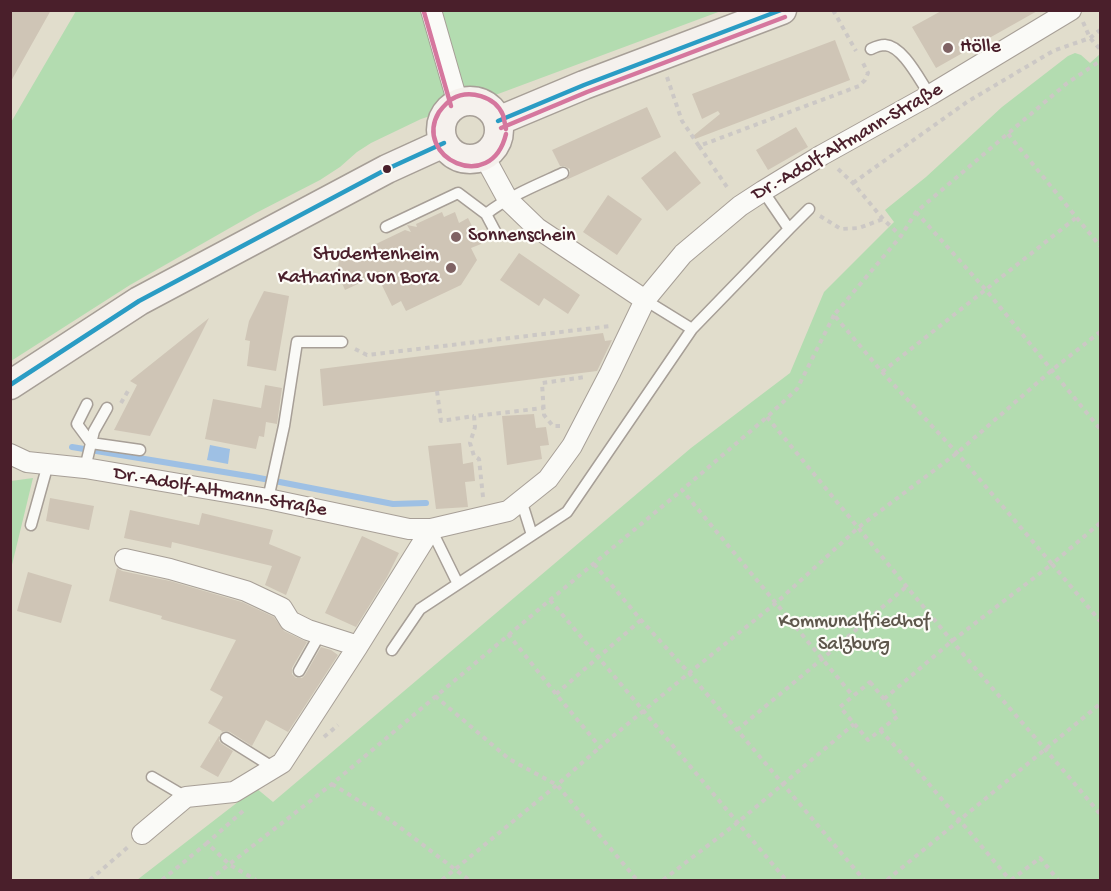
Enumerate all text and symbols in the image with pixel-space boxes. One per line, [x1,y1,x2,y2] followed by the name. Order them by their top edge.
[960,36,1001,60] place label: Hölle
[941,41,955,55] marker: Hölle
[748,78,948,208] street label: Dr.-Adolf-Altmann-Straße
[381,163,393,175] unlabelled marker
[468,225,576,249] place label: Sonnenschein
[449,230,463,244] marker: Sonnenschein
[278,244,439,291] place label: Studentenheim Katharina von Bora
[444,261,458,275] marker: Studentenheim Katharina von Bora
[111,462,329,524] street label: Dr.-Adolf-Altmann-Straße
[778,611,930,658] park label: Kommunalfriedhof Salzburg

